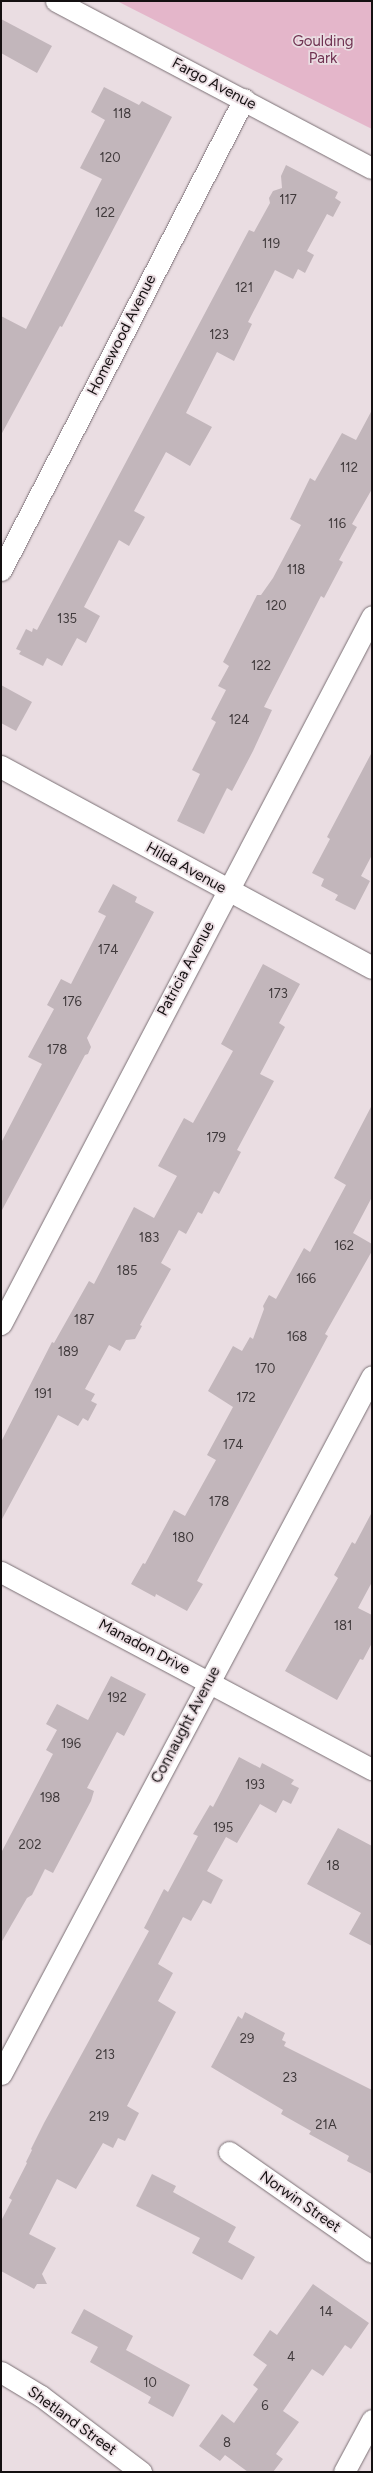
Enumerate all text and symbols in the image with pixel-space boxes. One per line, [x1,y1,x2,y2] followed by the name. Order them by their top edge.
[292,32,354,67] park label: Goulding Park
[169,54,259,114] street label: Fargo Avenue
[113,106,131,122] house number: 118
[100,150,120,166] house number: 120
[279,192,297,208] house number: 117
[95,205,115,221] house number: 122
[262,236,280,252] house number: 119
[84,272,160,398] street label: Homewood Avenue
[235,280,253,296] house number: 121
[209,327,229,343] house number: 123
[340,460,358,476] house number: 112
[328,516,346,532] house number: 116
[287,562,305,578] house number: 118
[266,598,286,614] house number: 120
[57,611,77,627] house number: 135
[251,658,271,674] house number: 122
[229,712,249,728] house number: 124
[143,839,229,897] street label: Hilda Avenue
[154,919,218,1019] street label: Patricia Avenue
[98,942,118,958] house number: 174
[268,986,288,1002] house number: 173
[62,994,82,1010] house number: 176
[47,1042,67,1058] house number: 178
[206,1130,226,1146] house number: 179
[139,1230,159,1246] house number: 183
[334,1238,354,1254] house number: 162
[117,1263,137,1279] house number: 185
[296,1271,316,1287] house number: 166
[74,1312,94,1328] house number: 187
[287,1329,307,1345] house number: 168
[58,1344,78,1360] house number: 189
[255,1361,275,1377] house number: 170
[34,1386,52,1402] house number: 191
[236,1390,256,1406] house number: 172
[223,1437,243,1453] house number: 174
[209,1494,229,1510] house number: 178
[172,1530,194,1546] house number: 180
[95,1615,193,1679] street label: Manadon Drive
[334,1618,352,1634] house number: 181
[148,1664,224,1786] street label: Connaught Avenue
[107,1690,127,1706] house number: 192
[61,1736,81,1752] house number: 196
[245,1777,265,1793] house number: 193
[40,1790,60,1806] house number: 198
[213,1820,233,1836] house number: 195
[19,1837,41,1853] house number: 202
[326,1858,340,1874] house number: 18
[240,2031,254,2047] house number: 29
[95,2047,115,2063] house number: 213
[283,2070,297,2086] house number: 23
[89,2109,109,2125] house number: 219
[315,2117,337,2133] house number: 21A
[256,2167,344,2237] street label: Norwin Street
[319,2304,333,2320] house number: 14
[287,2349,295,2365] house number: 4
[143,2375,157,2391] house number: 10
[24,2383,120,2459] street label: Shetland Street
[261,2398,269,2414] house number: 6
[223,2435,231,2451] house number: 8

